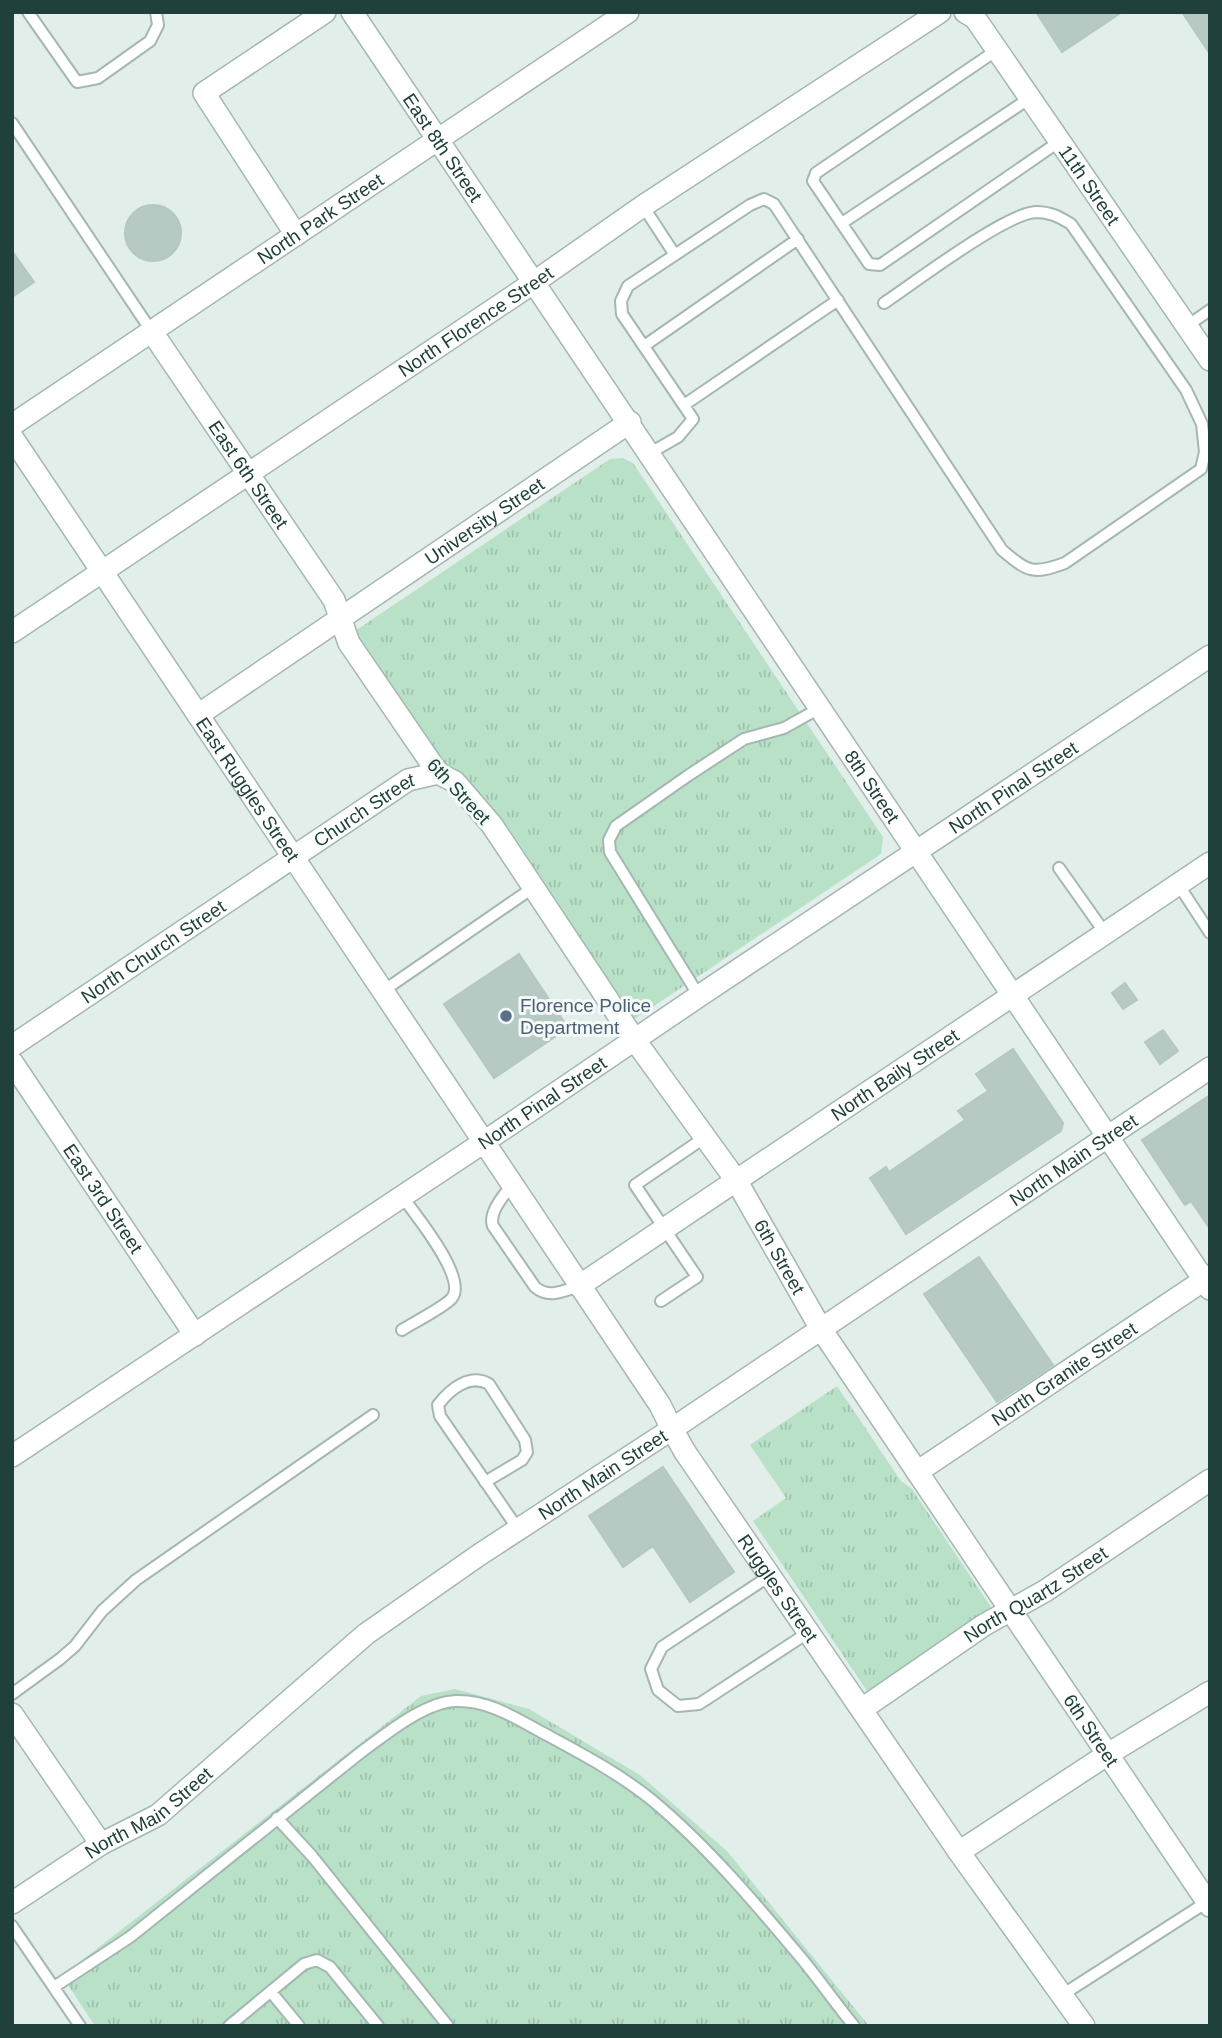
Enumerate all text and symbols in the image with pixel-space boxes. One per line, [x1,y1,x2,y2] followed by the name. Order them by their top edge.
[399,90,487,206] street label: East 8th Street
[1055,141,1124,229] street label: 11th Street
[254,169,388,268] street label: North Park Street
[395,262,558,381] street label: North Florence Street
[204,417,293,533] street label: East 6th Street
[421,473,549,569] street label: University Street
[192,714,304,866] street label: East Ruggles Street
[945,737,1082,838] street label: North Pinal Street
[840,747,904,827] street label: 8th Street
[423,754,495,829] street label: 6th Street
[310,769,417,851] street label: Church Street
[77,895,230,1007] street label: North Church Street
[520,995,651,1038] place label: Florence Police Department
[498,1008,514,1024] marker: Florence Police Department
[827,1024,963,1125] street label: North Baily Street
[474,1052,611,1154] street label: North Pinal Street
[1006,1109,1142,1210] street label: North Main Street
[59,1140,147,1258] street label: East 3rd Street
[750,1216,809,1298] street label: 6th Street
[988,1318,1142,1430] street label: North Granite Street
[535,1425,672,1524] street label: North Main Street
[733,1530,822,1647] street label: Ruggles Street
[960,1542,1112,1647] street label: North Quartz Street
[1059,1690,1123,1771] street label: 6th Street
[81,1762,217,1863] street label: North Main Street

